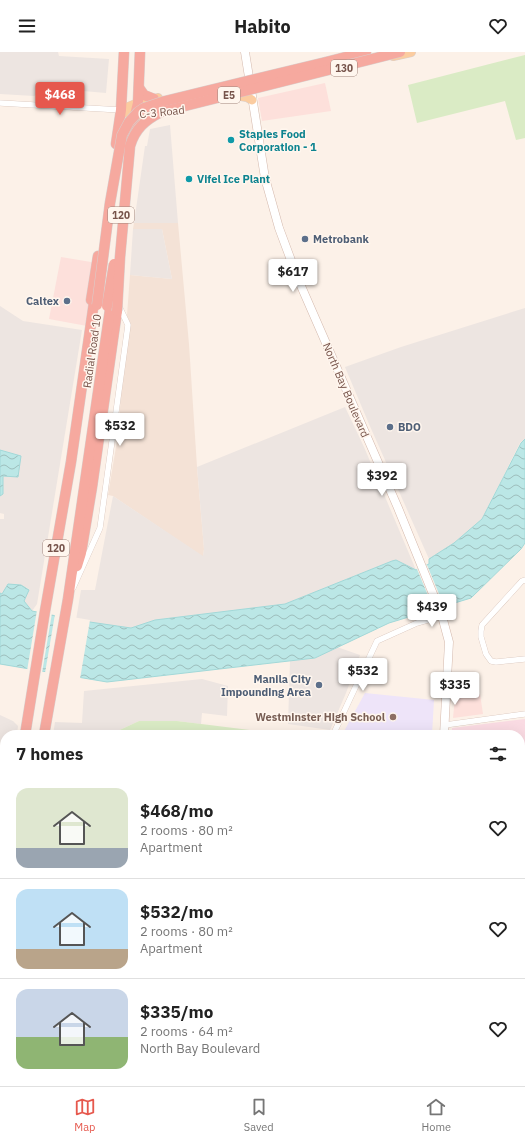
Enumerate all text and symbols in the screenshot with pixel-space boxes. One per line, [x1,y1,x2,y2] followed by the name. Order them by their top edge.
[16,15,38,37] icon: menu
[234,15,291,38] text: Habito
[487,15,509,37] icon: heart
[331,60,357,76] road number: 130
[36,82,84,116] pin: $468
[44,86,76,103] text: $468
[218,87,240,103] road number: E5
[139,103,185,121] street label: C-3 Road
[239,127,317,154] place label: Staples Food Corporation - 1
[226,135,236,145] marker: Staples Food Corporation - 1
[197,172,270,186] place label: Vifel Ice Plant
[184,174,194,184] marker: Vifel Ice Plant
[108,207,134,223] road number: 120
[313,232,369,246] place label: Metrobank
[300,234,310,244] marker: Metrobank
[269,259,317,293] pin: $617
[277,263,309,280] text: $617
[26,294,59,308] place label: Caltex
[62,296,72,306] marker: Caltex
[80,313,104,389] street label: Radial Road 10
[320,340,372,440] street label: North Bay Boulevard
[96,413,144,447] pin: $532
[104,417,136,434] text: $532
[398,420,421,434] place label: BDO
[385,422,395,432] marker: BDO
[358,463,406,497] pin: $392
[366,467,398,484] text: $392
[43,540,69,556] road number: 120
[408,594,456,628] pin: $439
[416,598,448,615] text: $439
[339,658,387,692] pin: $532
[347,662,379,679] text: $532
[221,672,311,699] place label: Manila City Impounding Area
[431,672,479,706] pin: $335
[439,676,471,693] text: $335
[314,680,324,690] marker: Manila City Impounding Area
[255,710,386,724] place label: Westminster High School
[388,712,398,722] marker: Westminster High School
[16,743,83,765] text: 7 homes
[487,743,509,765] icon: filters
[140,800,213,822] text: $468/mo
[48,804,96,852] icon: home
[487,817,509,839] icon: heart
[140,822,233,839] text: 2 rooms · 80 m²
[140,839,203,856] text: Apartment
[140,901,213,923] text: $532/mo
[48,905,96,953] icon: home
[487,918,509,940] icon: heart
[140,923,233,940] text: 2 rooms · 80 m²
[140,940,203,957] text: Apartment
[140,1001,213,1023] text: $335/mo
[48,1005,96,1053] icon: home
[487,1018,509,1040] icon: heart
[140,1023,233,1040] text: 2 rooms · 64 m²
[140,1040,260,1057] text: North Bay Boulevard
[74,1096,96,1134] tab: Map
[244,1096,274,1134] tab: Saved
[421,1096,451,1134] tab: Home

